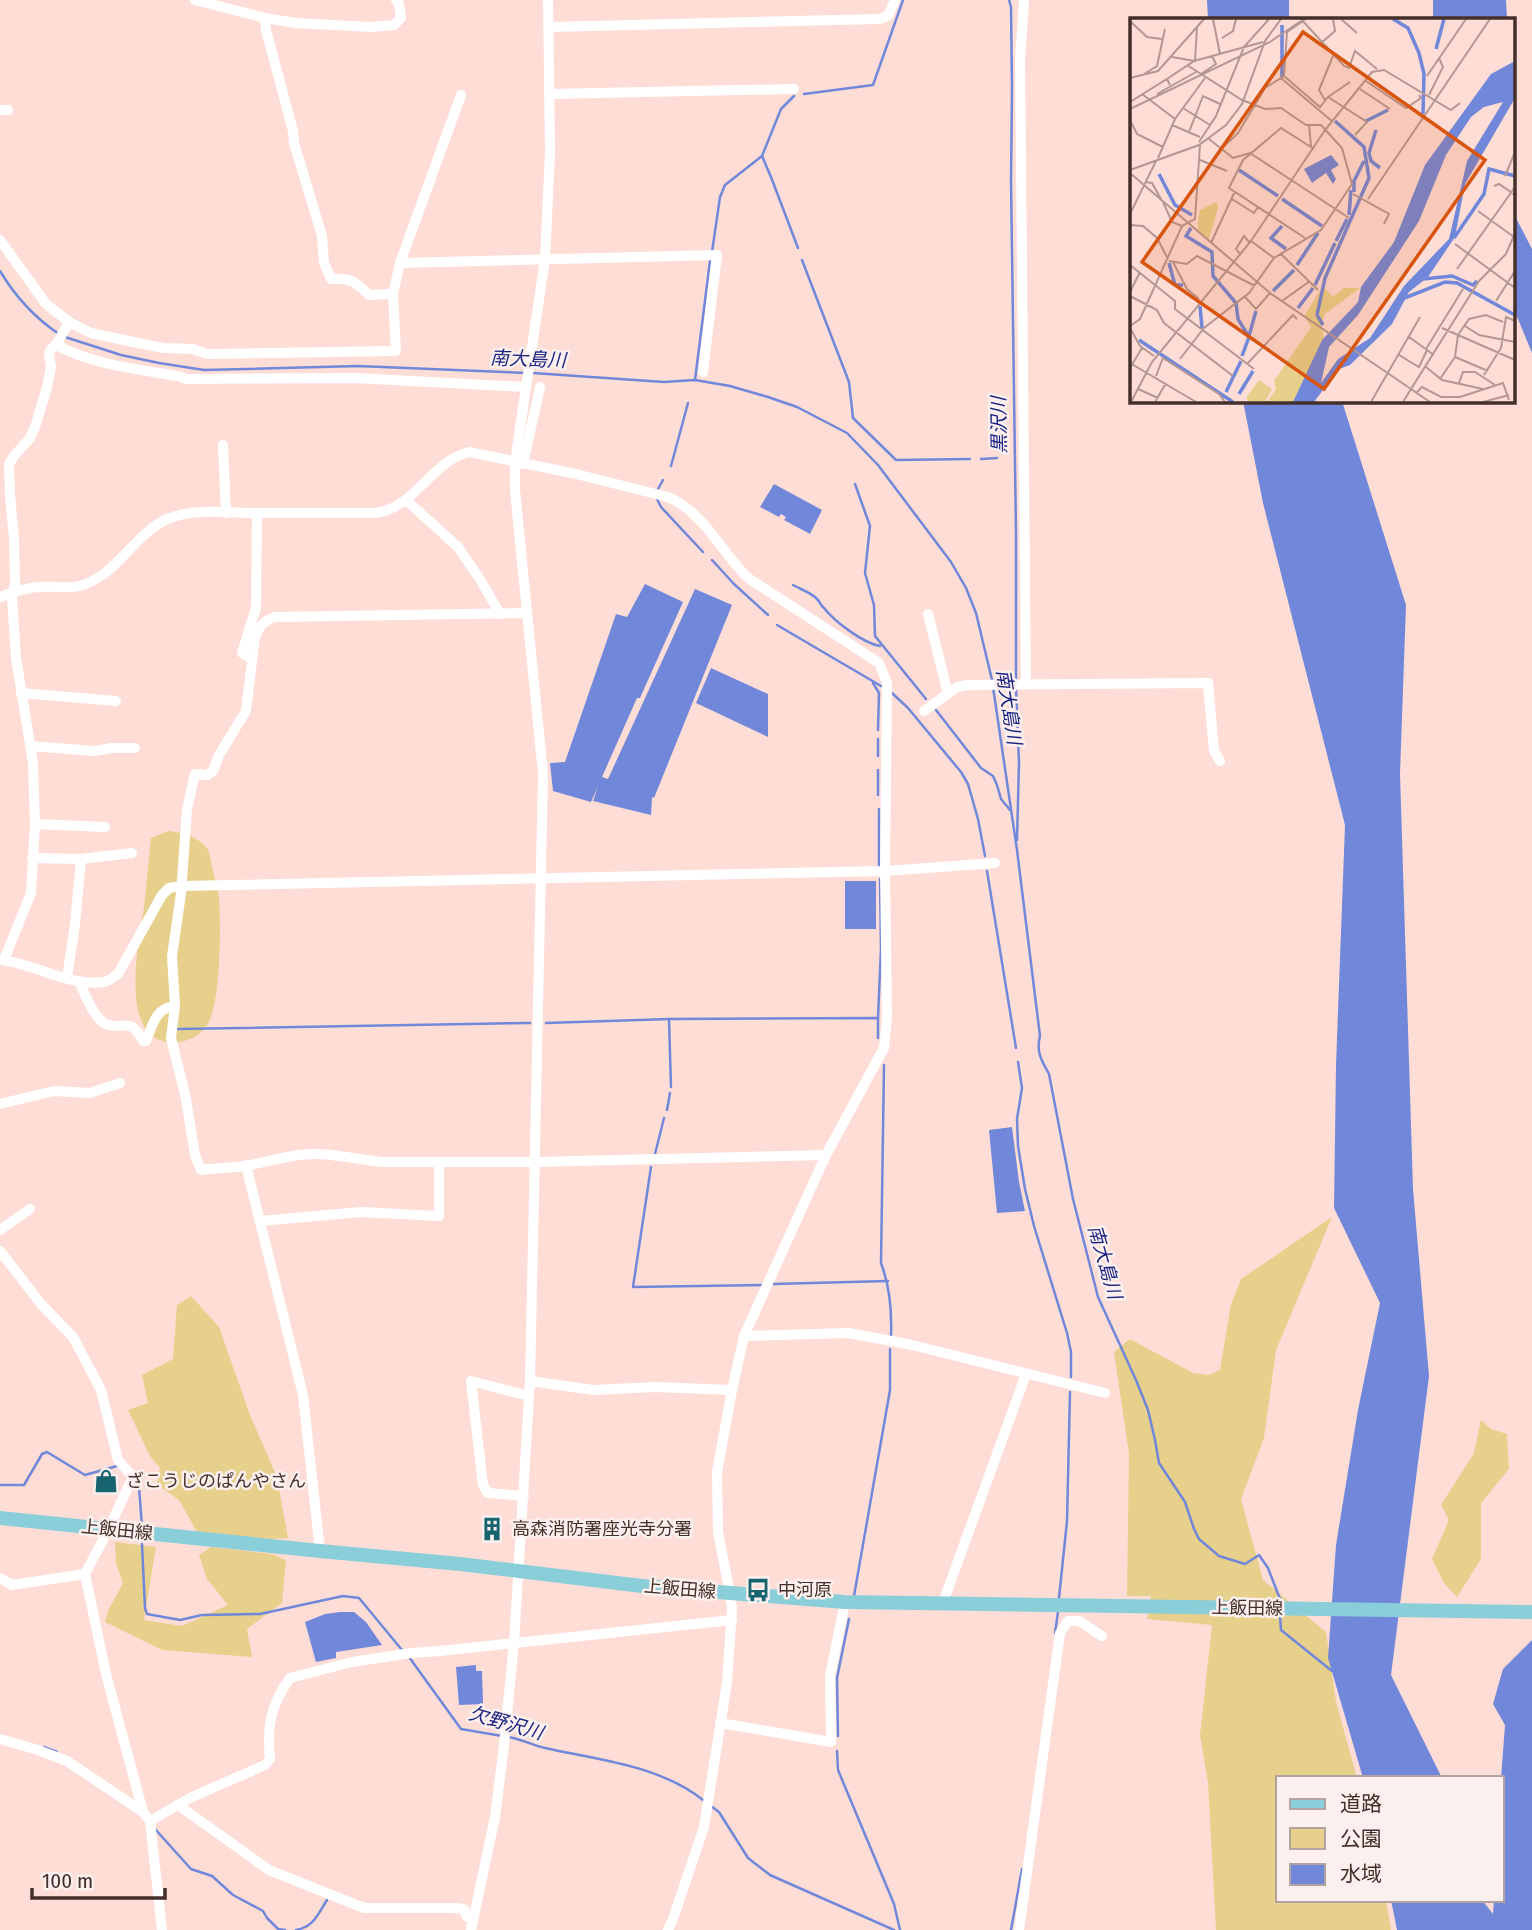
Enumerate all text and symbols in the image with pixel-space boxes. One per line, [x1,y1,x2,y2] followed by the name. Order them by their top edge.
[1130,18,1514,402] inset map
[490,346,568,372] water label: 南大島川
[987,394,1011,454] water label: 黒沢川
[992,668,1027,748] water label: 南大島川
[1083,1222,1127,1304] water label: 南大島川
[92,1467,120,1495] shop icon: ざこうじのぱんやさん
[126,1470,306,1492] place label: ざこうじのぱんやさん
[80,1515,154,1545] street label: 上飯田線
[478,1515,506,1543] building icon: 高森消防署座光寺分署
[512,1518,692,1540] place label: 高森消防署座光寺分署
[643,1575,717,1603] street label: 上飯田線
[744,1576,772,1604] bus stop icon: 中河原
[778,1579,832,1601] place label: 中河原
[1211,1596,1283,1620] street label: 上飯田線
[466,1701,548,1745] water label: 欠野沢川
[1276,1776,1504,1902] legend
[1340,1791,1382,1817] text: 道路
[1340,1826,1382,1852] text: 公園
[32,1856,164,1900] scale bar
[1340,1861,1382,1887] text: 水域
[42,1868,93,1894] text: 100 m

